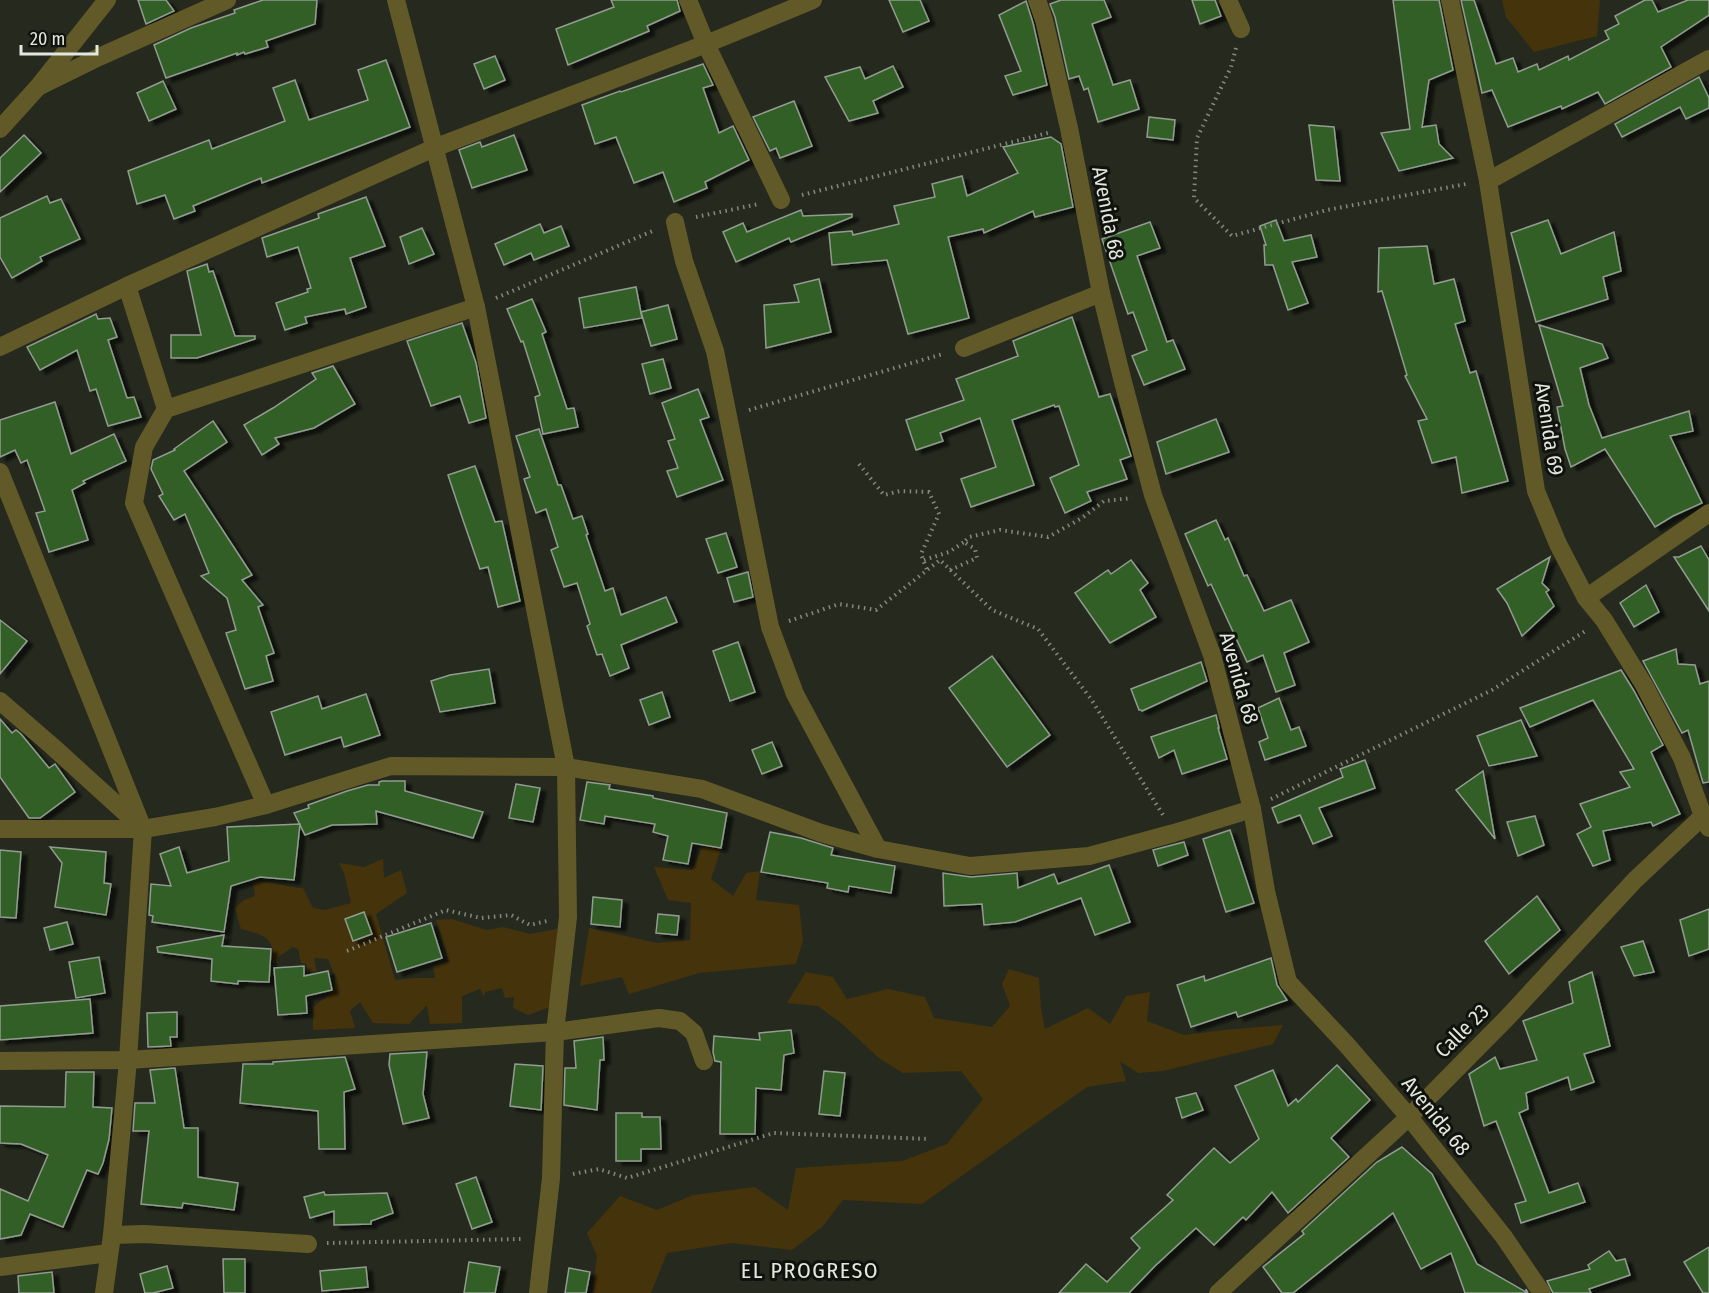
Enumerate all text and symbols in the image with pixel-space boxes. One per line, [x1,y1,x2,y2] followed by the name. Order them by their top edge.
[21,18,98,56] scale bar
[30,28,65,50] text: 20 m
[1086,164,1130,262] street label: Avenida 68
[1529,381,1569,477] street label: Avenida 69
[1213,629,1265,727] street label: Avenida 68
[1430,999,1494,1063] street label: Calle 23
[1396,1071,1476,1161] street label: Avenida 68
[741,1257,879,1284] district label: EL PROGRESO

